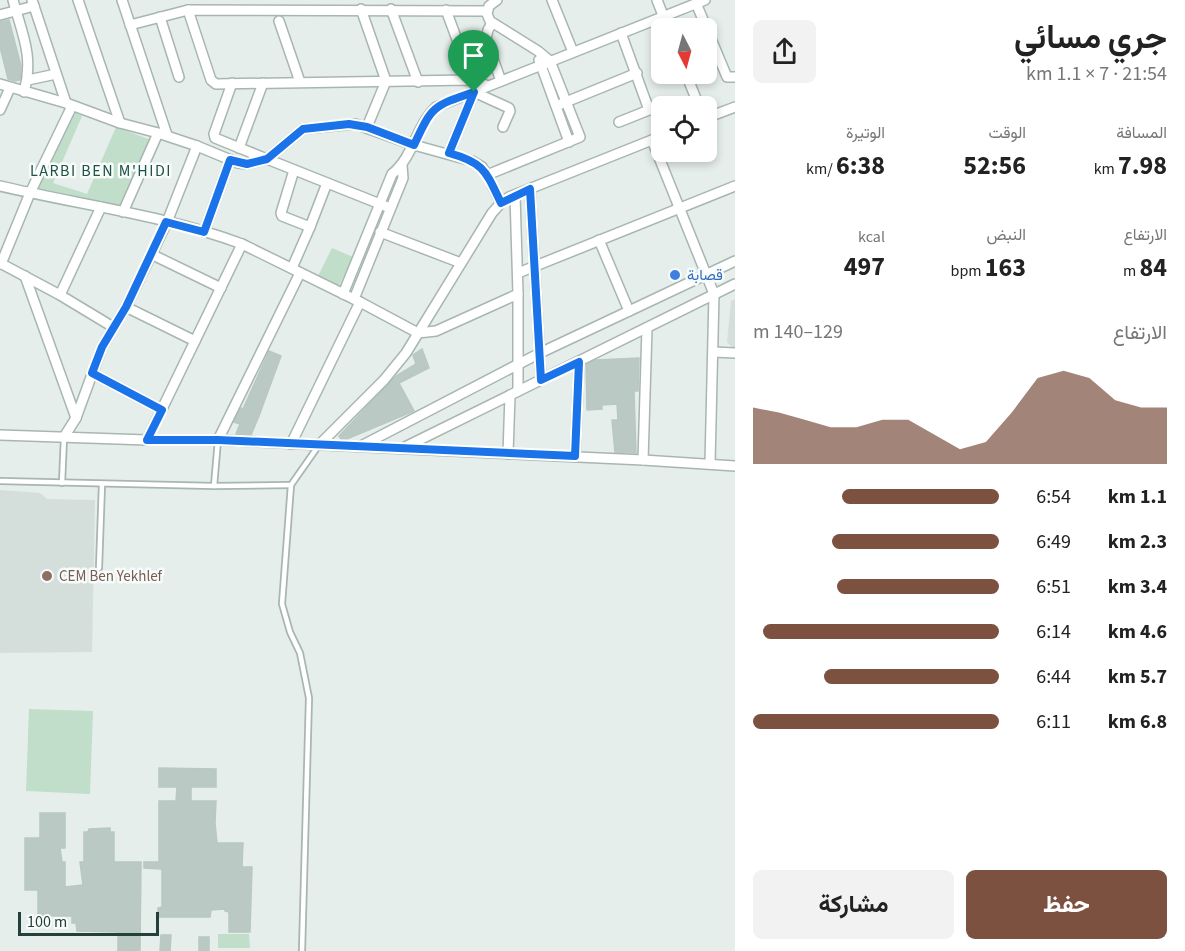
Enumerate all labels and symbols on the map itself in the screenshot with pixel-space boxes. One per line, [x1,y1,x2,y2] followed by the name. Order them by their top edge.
[651,18,717,84] north arrow
[448,30,499,92] pin
[30,160,172,182] district label: LARBI BEN M'HIDI
[687,265,723,286] place label: قصابة
[668,268,682,282] marker: قصابة
[59,566,163,587] place label: CEM Ben Yekhlef
[40,569,54,583] marker: CEM Ben Yekhlef
[18,909,159,936] scale bar

